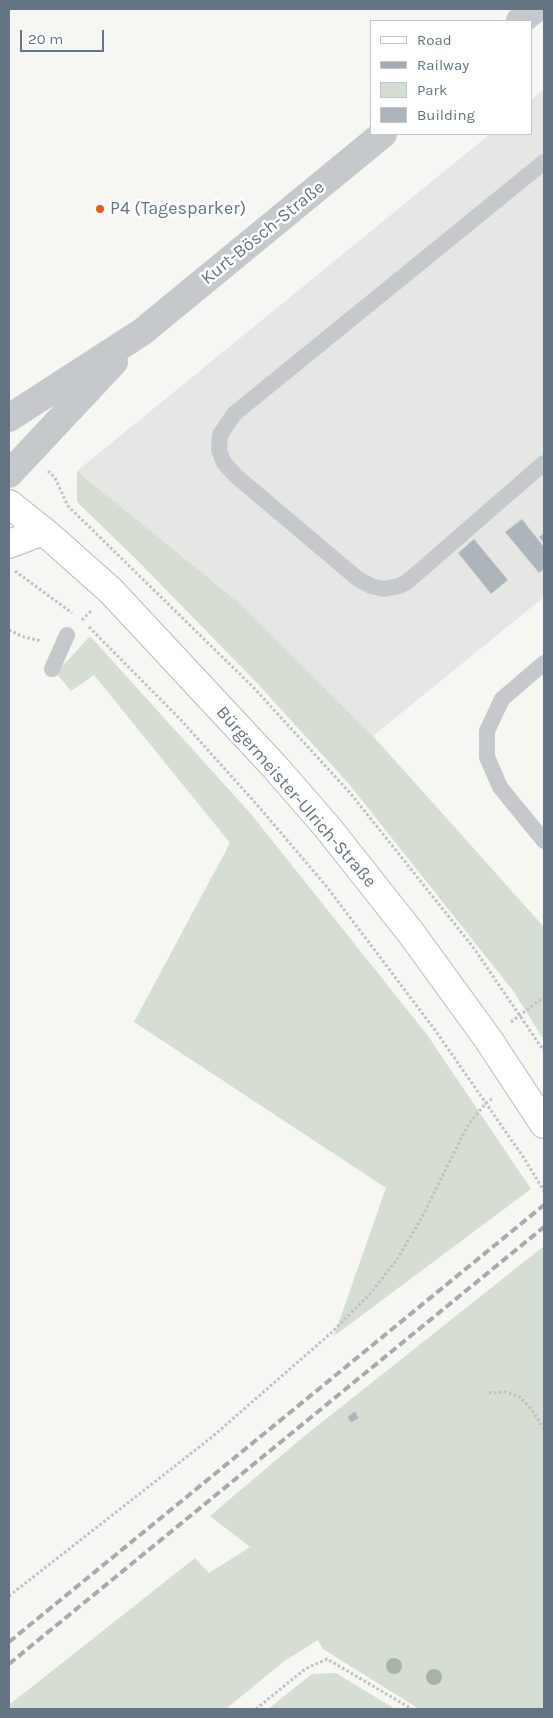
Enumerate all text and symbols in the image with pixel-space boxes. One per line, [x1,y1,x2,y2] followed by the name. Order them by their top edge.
[22,20,106,52] scale bar
[370,20,533,135] legend
[28,30,63,48] text: 20 m
[417,31,452,49] text: Road
[417,56,469,74] text: Railway
[417,81,447,99] text: Park
[417,106,475,124] text: Building
[197,177,329,289] street label: Kurt-Bösch-Straße
[110,198,246,220] place label: P4 (Tagesparker)
[94,203,106,215] marker: P4 (Tagesparker)
[211,702,381,892] street label: Bürgermeister-Ulrich-Straße

